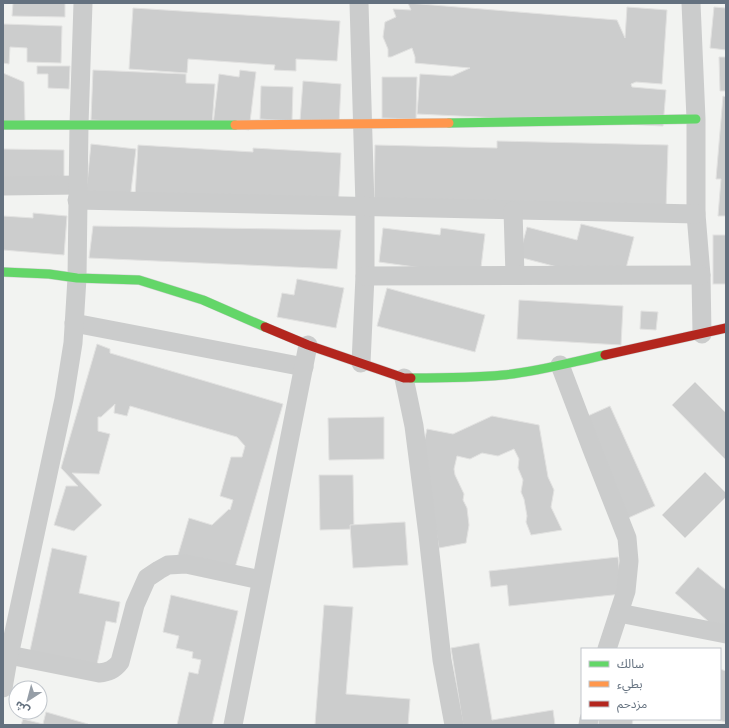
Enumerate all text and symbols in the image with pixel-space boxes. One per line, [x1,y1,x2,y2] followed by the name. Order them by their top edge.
[581,648,721,720] legend
[617,658,644,670] text: سالك
[617,678,643,694] text: بطيء
[8,680,48,720] north arrow
[13,698,32,717] text: ش
[617,698,647,713] text: مزدحم

